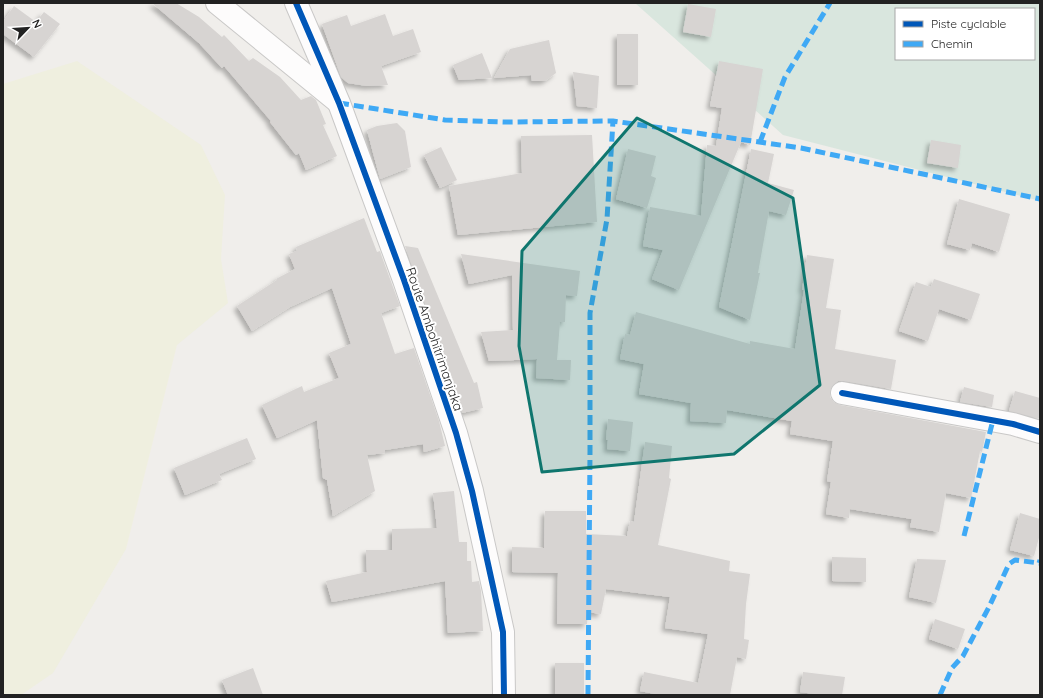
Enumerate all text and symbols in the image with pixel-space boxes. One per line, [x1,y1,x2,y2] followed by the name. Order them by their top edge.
[8,8,48,48] north arrow
[895,8,1035,60] legend
[931,16,1007,31] text: Piste cyclable
[29,17,45,30] text: N
[931,36,973,51] text: Chemin
[403,265,467,413] street label: Route Ambohitrimanjaka

